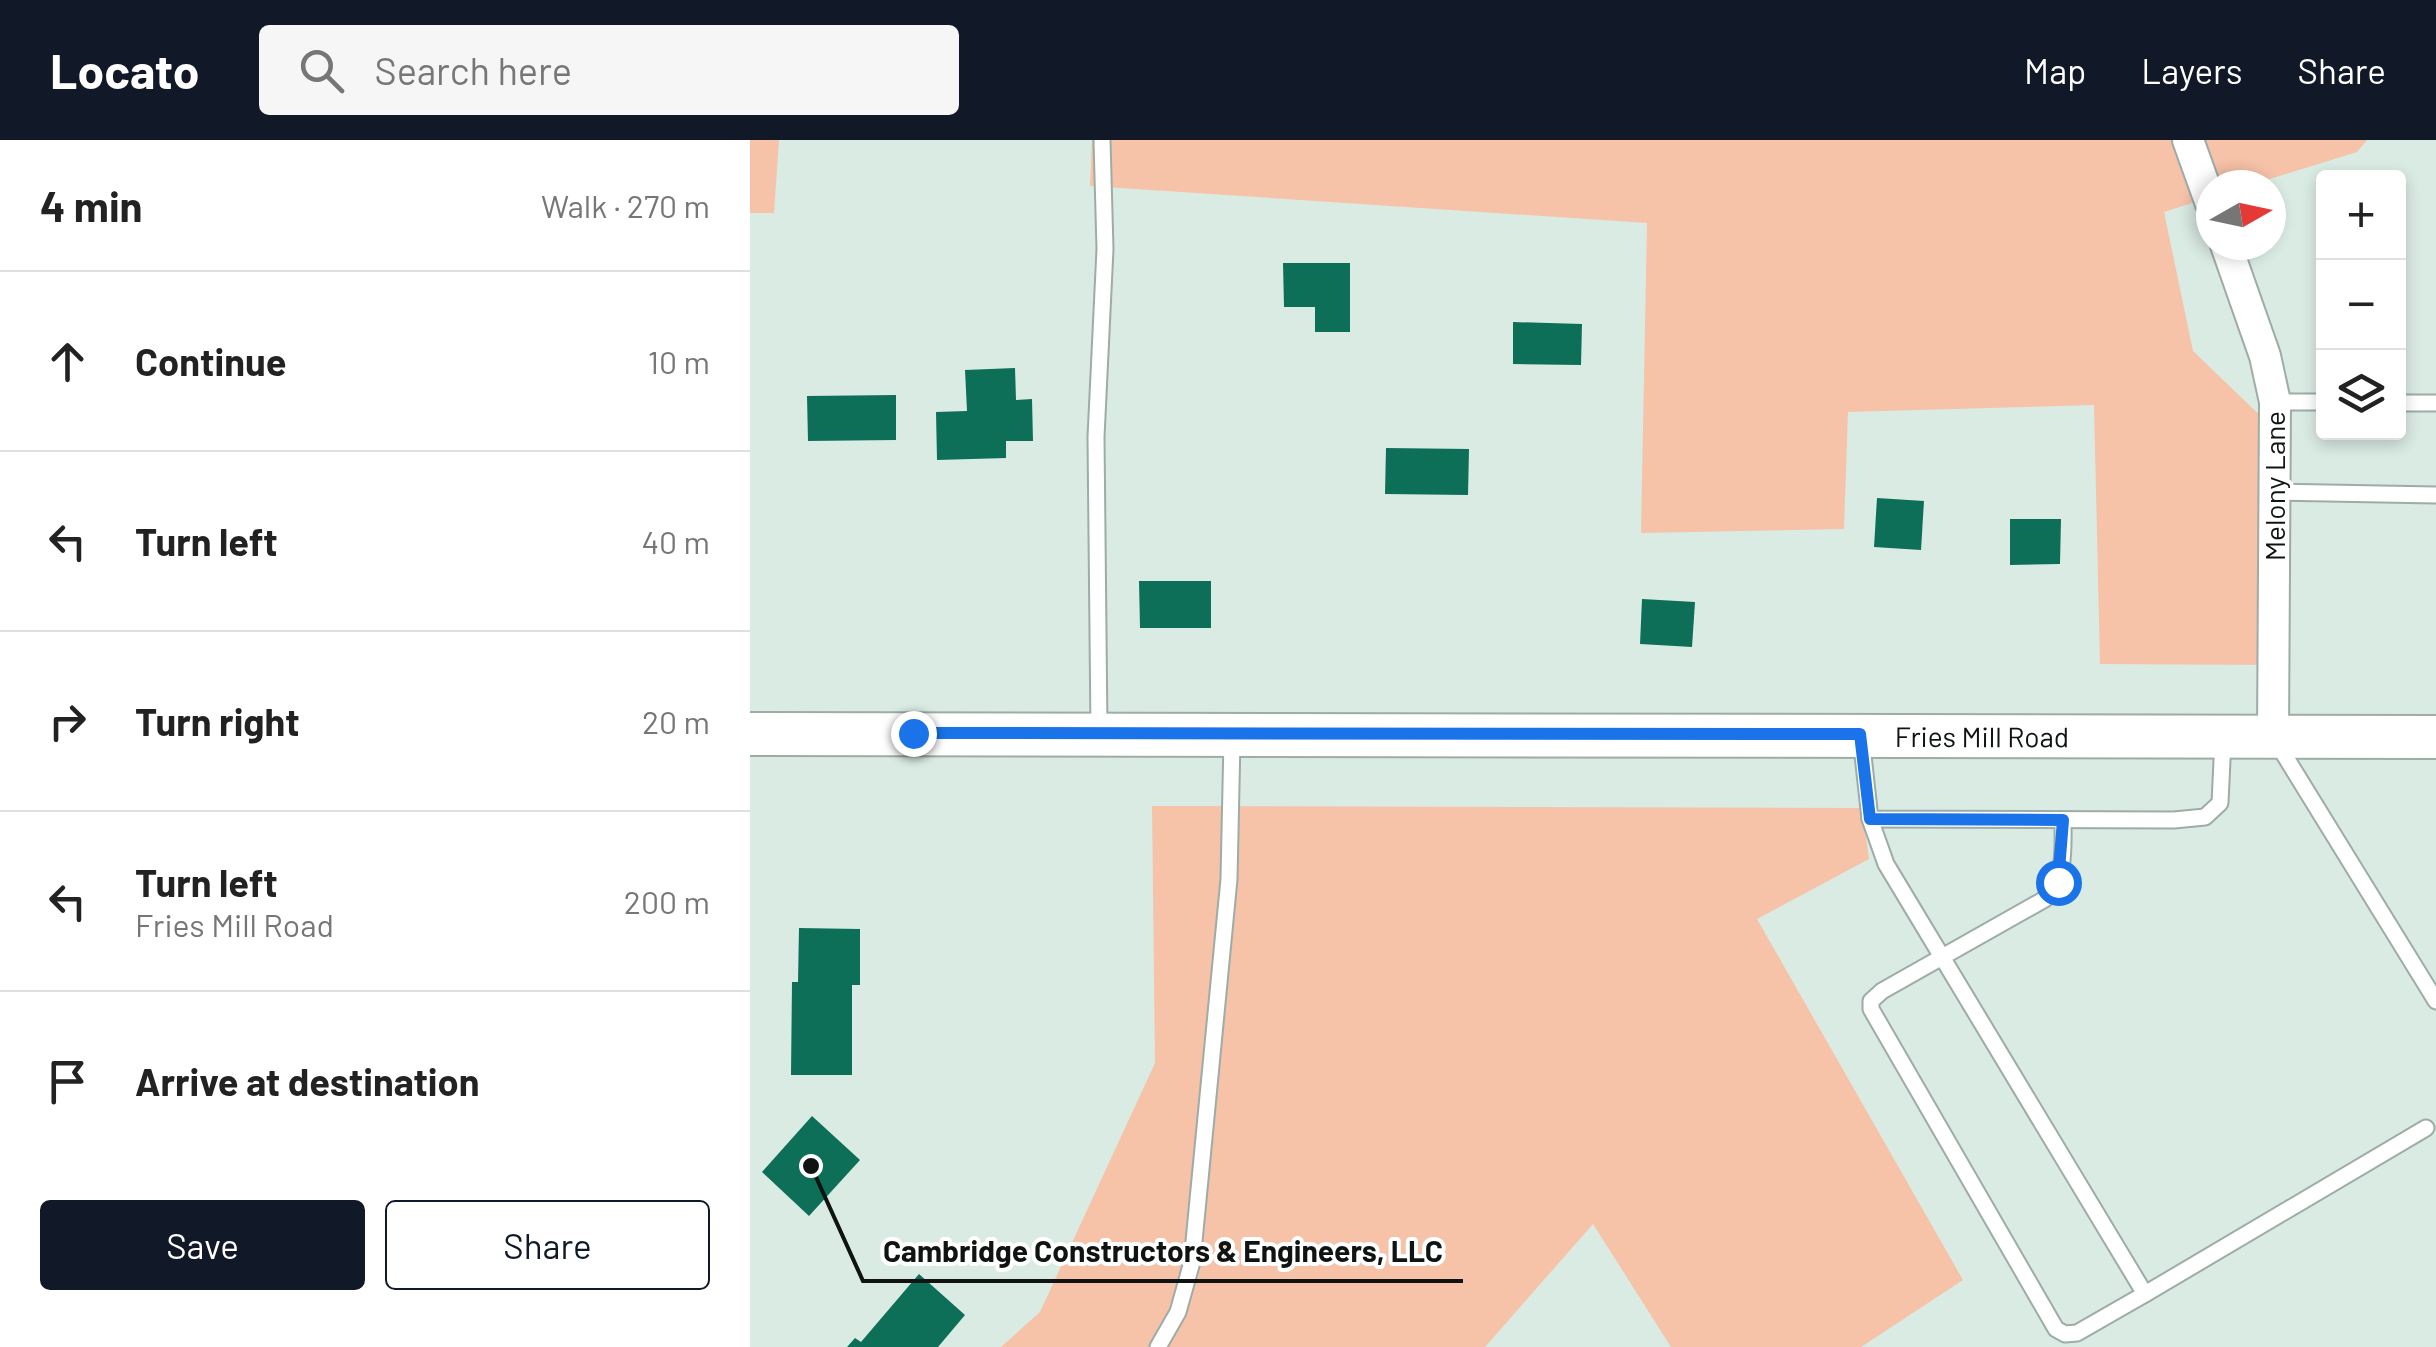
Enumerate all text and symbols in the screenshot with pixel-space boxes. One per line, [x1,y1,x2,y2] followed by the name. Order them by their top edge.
[259,25,959,115] search box
[50,41,199,99] text: Locato
[294,43,349,98] icon: search
[374,47,572,93] text: Search here
[2024,49,2086,91] text: Map
[2141,49,2243,91] text: Layers
[2298,49,2386,91] text: Share
[2196,170,2286,260] north arrow
[2316,170,2406,440] map controls
[2316,170,2406,260] button: +
[40,180,143,230] text: 4 min
[541,186,710,224] text: Walk · 270 m
[2316,260,2406,350] button: −
[40,334,95,389] icon: ahead
[135,338,286,384] text: Continue
[648,342,710,380] text: 10 m
[2316,350,2406,440] button: layers
[2257,411,2291,561] street label: Melony Lane
[40,514,95,569] icon: left
[135,518,278,564] text: Turn left
[641,522,710,560] text: 40 m
[40,694,95,749] icon: right
[135,698,300,744] text: Turn right
[642,702,710,740] text: 20 m
[891,711,937,757] route end
[1895,719,2069,753] street label: Fries Mill Road
[135,859,278,905] text: Turn left
[2036,860,2082,906] route start
[40,874,95,929] icon: left
[624,882,710,920] text: 200 m
[135,905,334,943] text: Fries Mill Road
[40,1054,95,1109] icon: arrive
[135,1058,480,1104] text: Arrive at destination
[40,1200,365,1290] button: Save
[385,1200,710,1290] button: Share
[863,1221,1463,1281] callout: Cambridge Constructors & Engineers, LLC
[883,1232,1443,1268] text: Cambridge Constructors & Engineers, LLC

